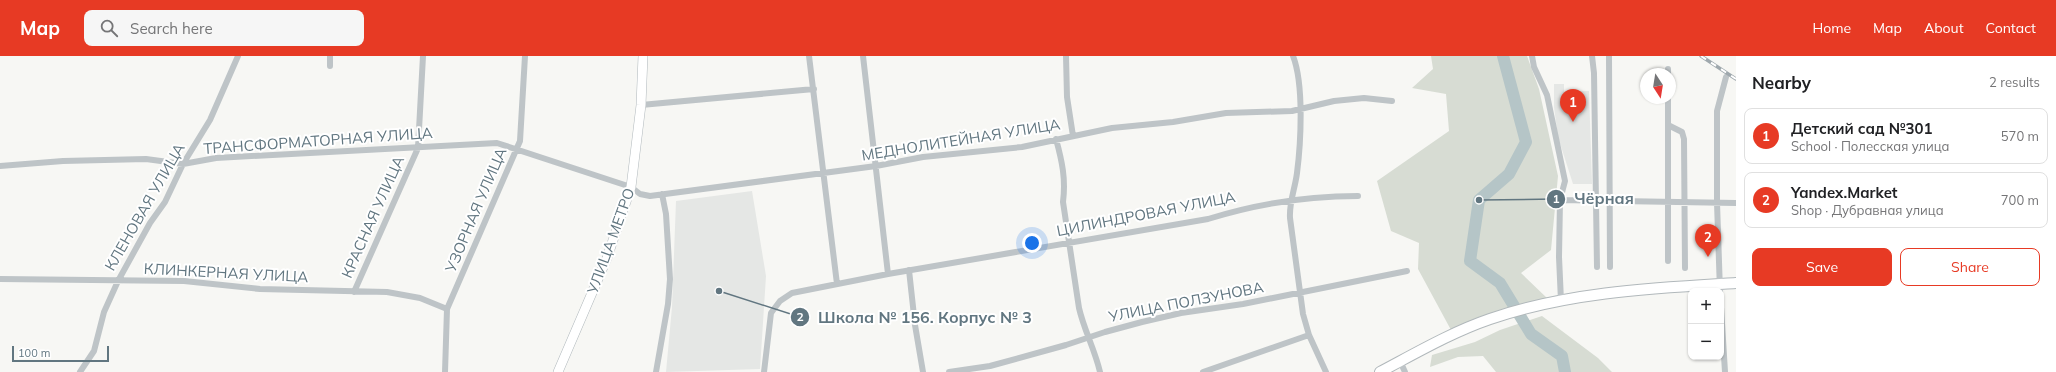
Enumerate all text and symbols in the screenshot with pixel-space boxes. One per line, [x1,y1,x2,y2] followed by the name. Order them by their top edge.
[84,10,364,46] search box
[20,16,60,40] text: Map
[98,17,120,39] icon: search
[130,19,213,38] text: Search here
[1812,19,1851,37] text: Home
[1873,19,1902,37] text: Map
[1924,19,1964,37] text: About
[1986,19,2036,37] text: Contact
[1640,68,1676,104] north arrow
[1752,72,1811,93] text: Nearby
[1989,74,2040,90] text: 2 results
[1560,89,1586,122] pin: 1
[860,114,1062,165] street label: МЕДНОЛИТЕЙНАЯ УЛИЦА
[1791,119,1932,138] text: Детский сад №301
[203,123,433,158] street label: ТРАНСФОРМАТОРНАЯ УЛИЦА
[1762,128,1770,144] text: 1
[2001,128,2039,144] text: 570 m
[1791,138,1950,154] text: School · Полесская улица
[100,140,189,274] street label: КЛЕНОВАЯ УЛИЦА
[440,145,510,276] street label: УЗОРНАЯ УЛИЦА
[337,153,408,281] street label: КРАСНАЯ УЛИЦА
[1791,183,1898,202] text: Yandex.Market
[582,185,638,297] street label: УЛИЦА МЕТРО
[1546,185,1642,213] callout: Чёрная
[1055,187,1237,240] street label: ЦИЛИНДРОВАЯ УЛИЦА
[1574,188,1634,208] text: Чёрная
[1552,191,1560,206] text: 1
[1762,192,1770,208] text: 2
[2001,192,2039,208] text: 700 m
[1791,202,1944,218] text: Shop · Дубравная улица
[1695,224,1721,257] pin: 2
[1022,233,1042,253] your location
[1752,248,1892,286] button: Save
[1900,248,2040,286] button: Share
[143,259,309,286] street label: КЛИНКЕРНАЯ УЛИЦА
[1106,277,1265,326] street label: УЛИЦА ПОЛЗУНОВА
[1688,288,1724,360] map controls
[1688,288,1724,324] button: +
[790,303,1040,331] callout: Школа № 156. Корпус № 3
[818,307,1032,327] text: Школа № 156. Корпус № 3
[796,309,804,324] text: 2
[1688,324,1724,360] button: −
[12,344,109,363] scale bar
[18,346,50,360] text: 100 m

